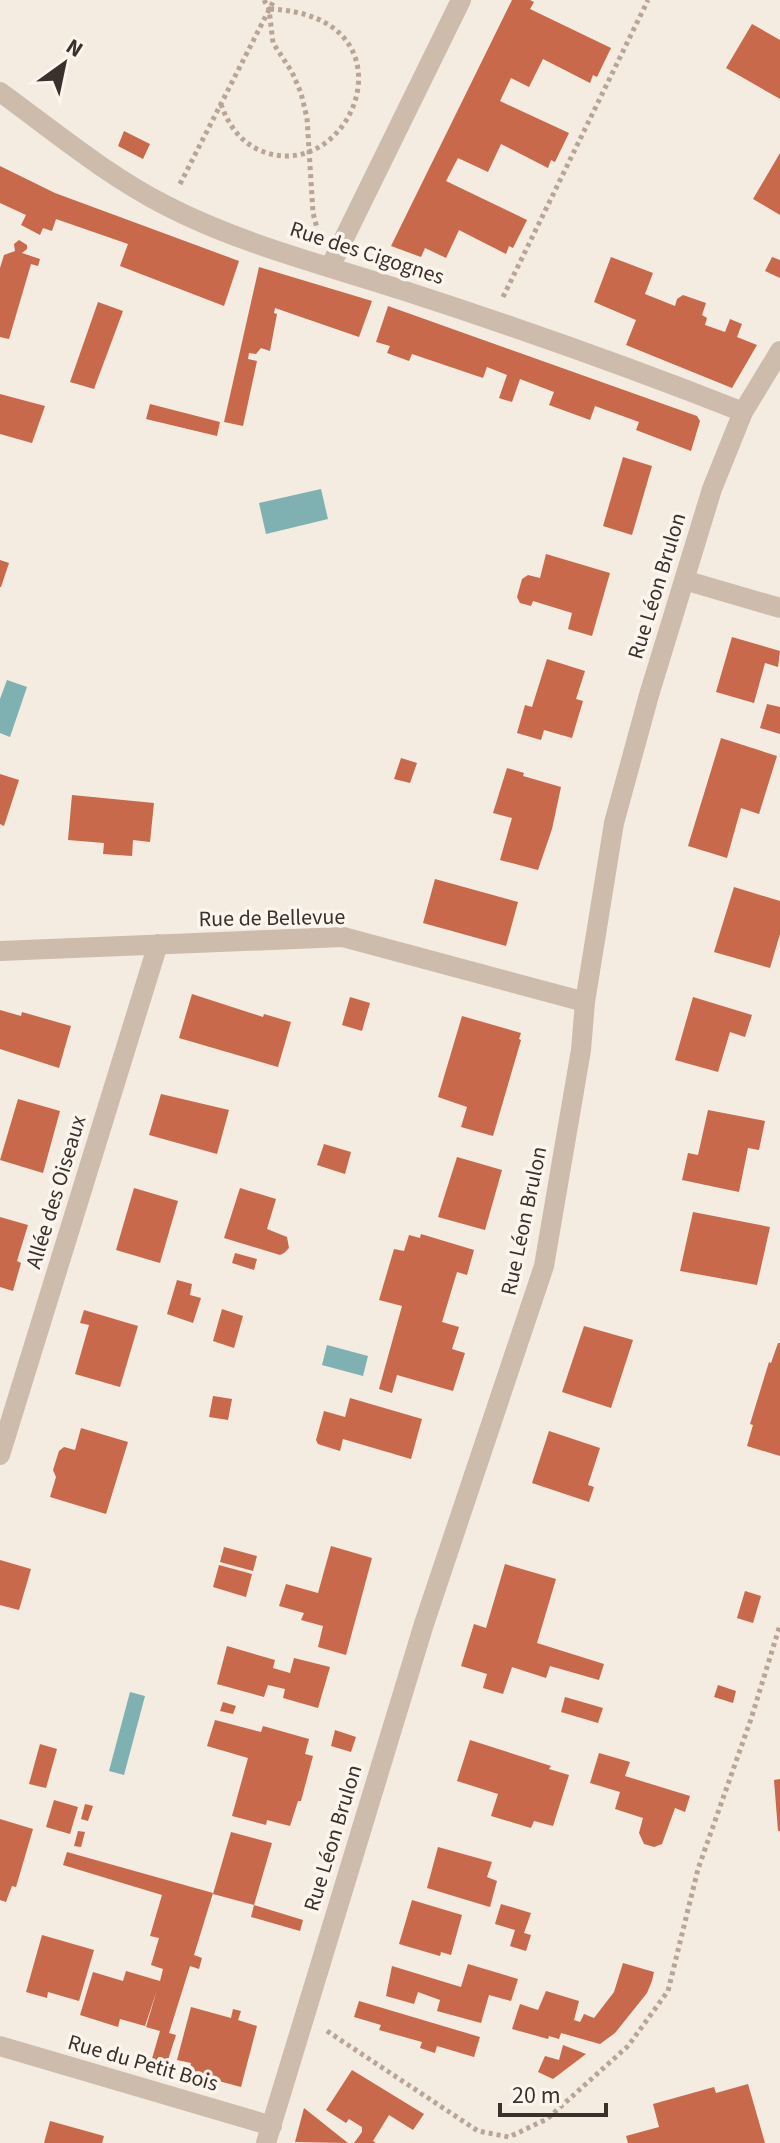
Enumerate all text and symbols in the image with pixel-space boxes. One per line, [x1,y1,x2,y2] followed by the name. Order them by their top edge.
[24,24,104,104] north arrow
[59,31,89,65] text: N
[286,213,448,293] street label: Rue des Cigognes
[620,509,694,663] street label: Rue Léon Brulon
[198,901,346,935] street label: Rue de Bellevue
[17,1111,95,1273] street label: Allée des Oiseaux
[493,1144,555,1298] street label: Rue Léon Brulon
[296,1761,370,1915] street label: Rue Léon Brulon
[64,2026,222,2100] street label: Rue du Petit Bois
[500,2067,606,2117] scale bar
[512,2078,561,2113] text: 20 m

